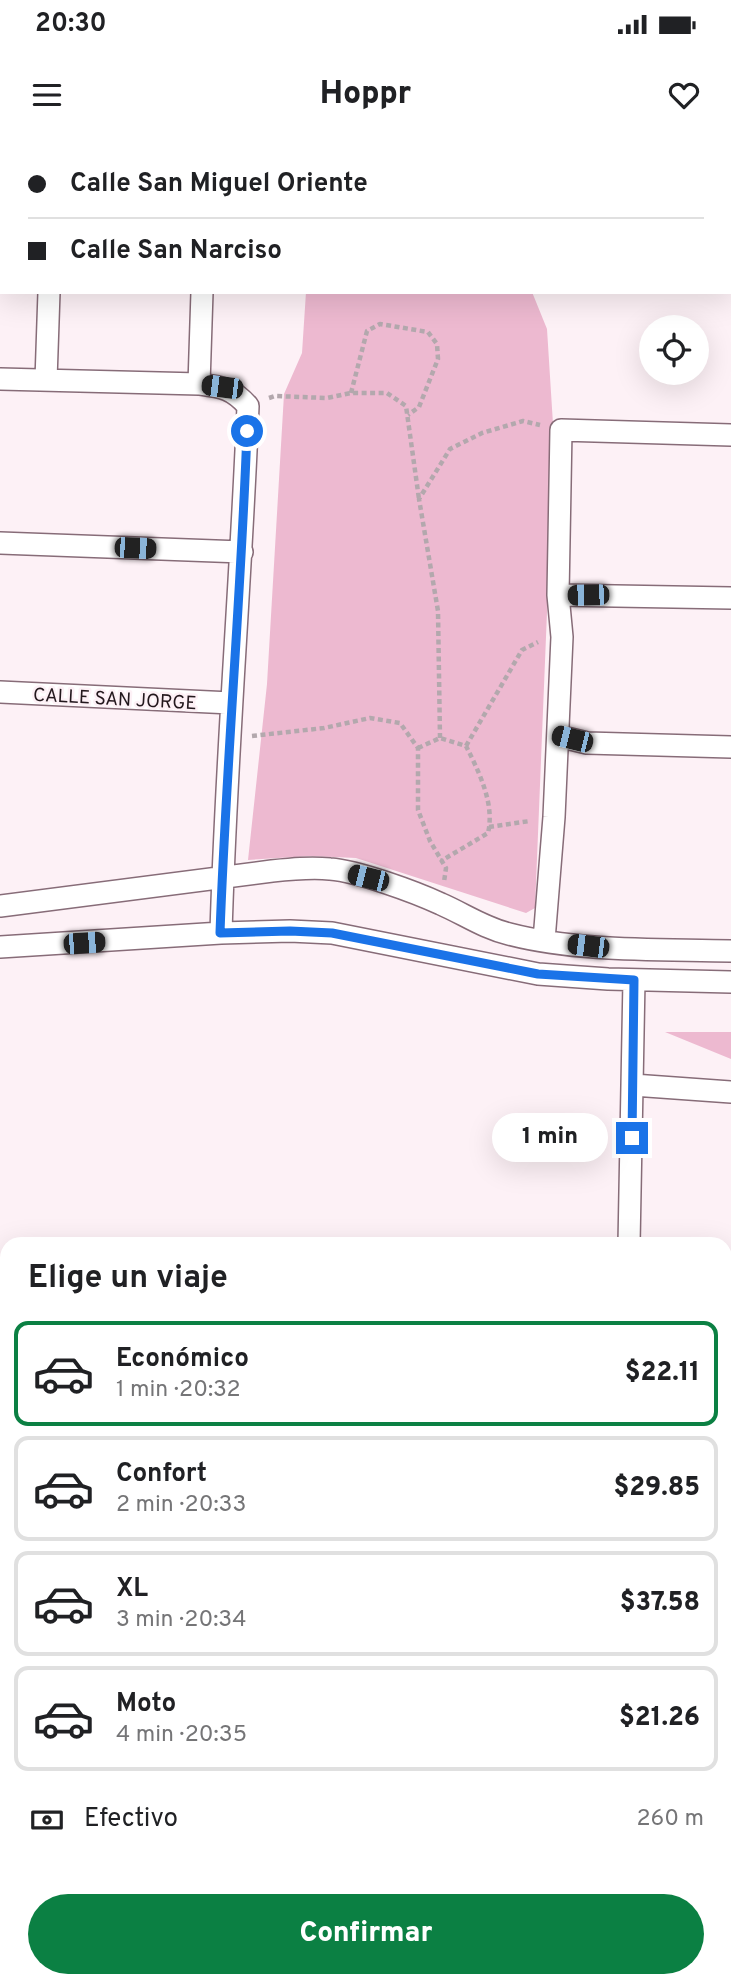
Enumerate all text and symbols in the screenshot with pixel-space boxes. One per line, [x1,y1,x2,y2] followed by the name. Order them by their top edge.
[35,8,107,41] text: 20:30
[320,75,411,115] text: Hoppr
[28,76,66,114] icon: menu
[665,76,703,114] icon: heart
[70,168,368,201] text: Calle San Miguel Oriente
[70,235,282,268] text: Calle San Narciso
[639,315,709,385] map controls
[639,315,709,385] button: locate
[200,374,245,400] car
[231,415,263,447] route start
[114,537,157,559] car
[567,584,610,606] car
[32,684,197,716] street label: CALLE SAN JORGE
[550,724,595,754] car
[346,863,391,893] car
[63,931,106,955] car
[566,933,611,959] car
[492,1114,608,1163] callout: 1 min
[616,1122,648,1154] route end
[522,1123,578,1152] text: 1 min
[28,1259,228,1299] text: Elige un viaje
[32,1342,95,1405] icon: car
[116,1343,249,1376] text: Económico
[625,1357,700,1390] text: $22.11
[116,1376,241,1405] text: 1 min · 20:32
[32,1457,95,1520] icon: car
[116,1458,207,1491] text: Confort
[613,1472,700,1505] text: $29.85
[116,1491,246,1520] text: 2 min · 20:33
[32,1572,95,1635] icon: car
[116,1573,148,1606] text: XL
[620,1587,700,1620] text: $37.58
[116,1606,246,1635] text: 3 min · 20:34
[32,1687,95,1750] icon: car
[116,1688,176,1721] text: Moto
[619,1702,700,1735] text: $21.26
[116,1721,247,1750] text: 4 min · 20:35
[28,1801,66,1839] icon: cash
[84,1803,178,1836] text: Efectivo
[637,1805,704,1834] text: 260 m
[28,1894,704,1974] button: Confirmar

